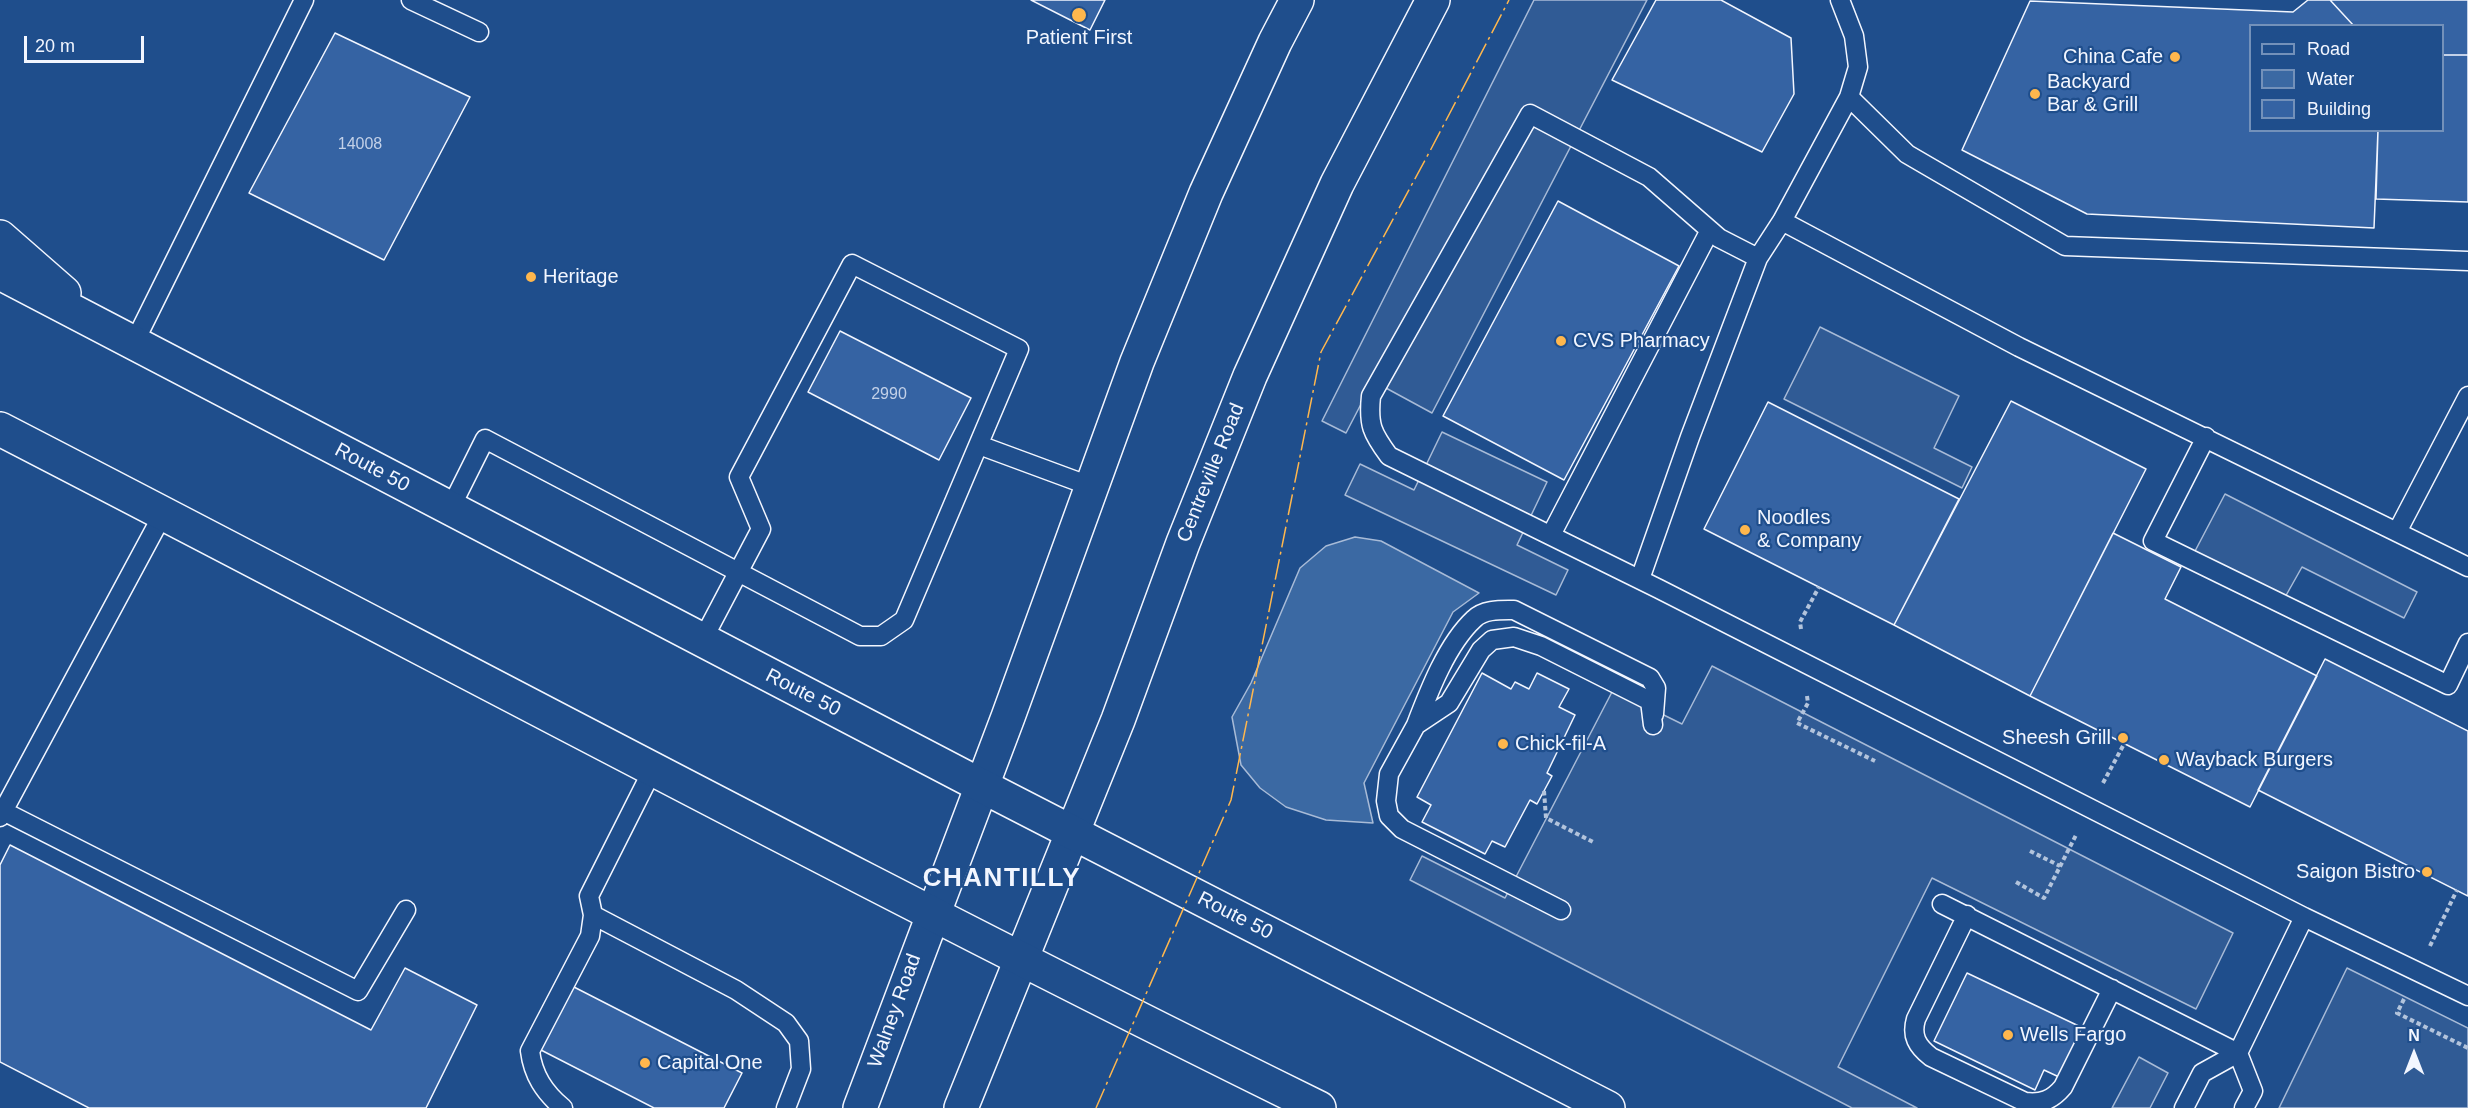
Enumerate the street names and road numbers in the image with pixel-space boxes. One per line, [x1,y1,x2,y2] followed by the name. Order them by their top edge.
[1172,400,1250,546] street label: Centreville Road
[331,438,413,498] street label: Route 50
[761,664,845,722] street label: Route 50
[1193,887,1277,945] street label: Route 50
[863,951,927,1071] street label: Walney Road

